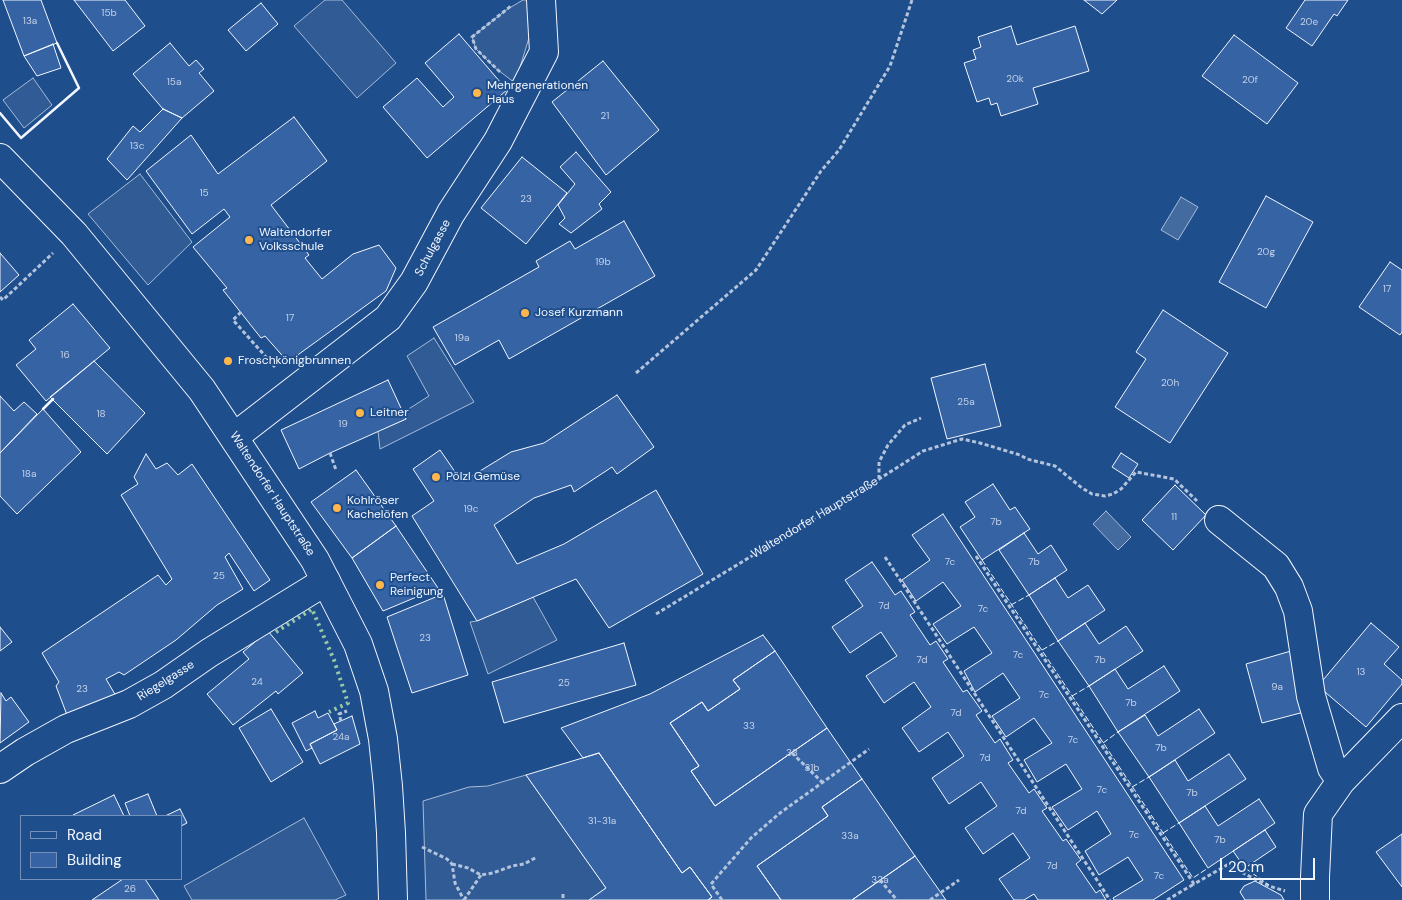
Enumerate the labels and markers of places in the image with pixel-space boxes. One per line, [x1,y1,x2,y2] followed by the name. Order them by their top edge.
[487,79,588,107] place label: Mehrgenerationen Haus
[471,87,483,99] marker: Mehrgenerationen Haus
[259,226,332,254] place label: Waltendorfer Volksschule
[243,234,255,246] marker: Waltendorfer Volksschule
[535,306,623,320] place label: Josef Kurzmann
[519,307,531,319] marker: Josef Kurzmann
[238,354,351,368] place label: Froschkönigbrunnen
[222,355,234,367] marker: Froschkönigbrunnen
[370,406,409,420] place label: Leitner
[354,407,366,419] marker: Leitner
[446,470,520,484] place label: Pölzl Gemüse
[430,471,442,483] marker: Pölzl Gemüse
[347,494,408,522] place label: Kohlröser Kachelöfen
[331,502,343,514] marker: Kohlröser Kachelöfen
[390,571,443,599] place label: Perfect Reinigung
[374,579,386,591] marker: Perfect Reinigung

